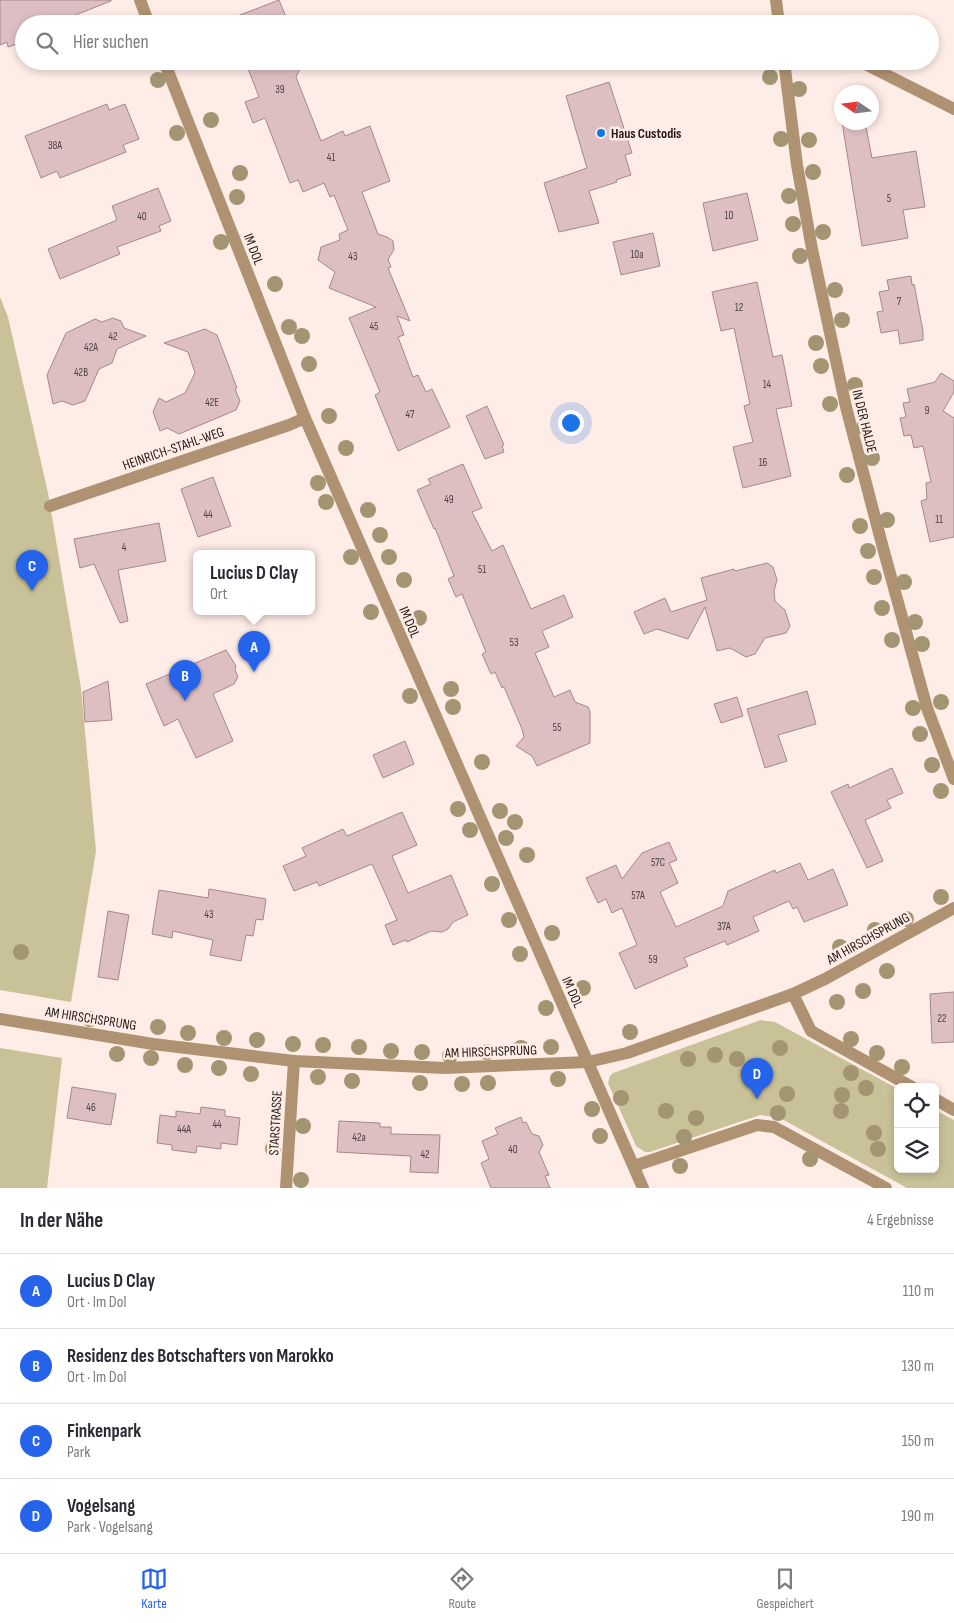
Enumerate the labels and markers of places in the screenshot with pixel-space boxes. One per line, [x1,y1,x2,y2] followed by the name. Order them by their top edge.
[611,125,681,142] place label: Haus Custodis
[595,127,607,139] marker: Haus Custodis
[16,550,48,591] pin: C
[238,631,270,672] pin: A
[169,660,201,701] pin: B
[741,1058,773,1099] pin: D

